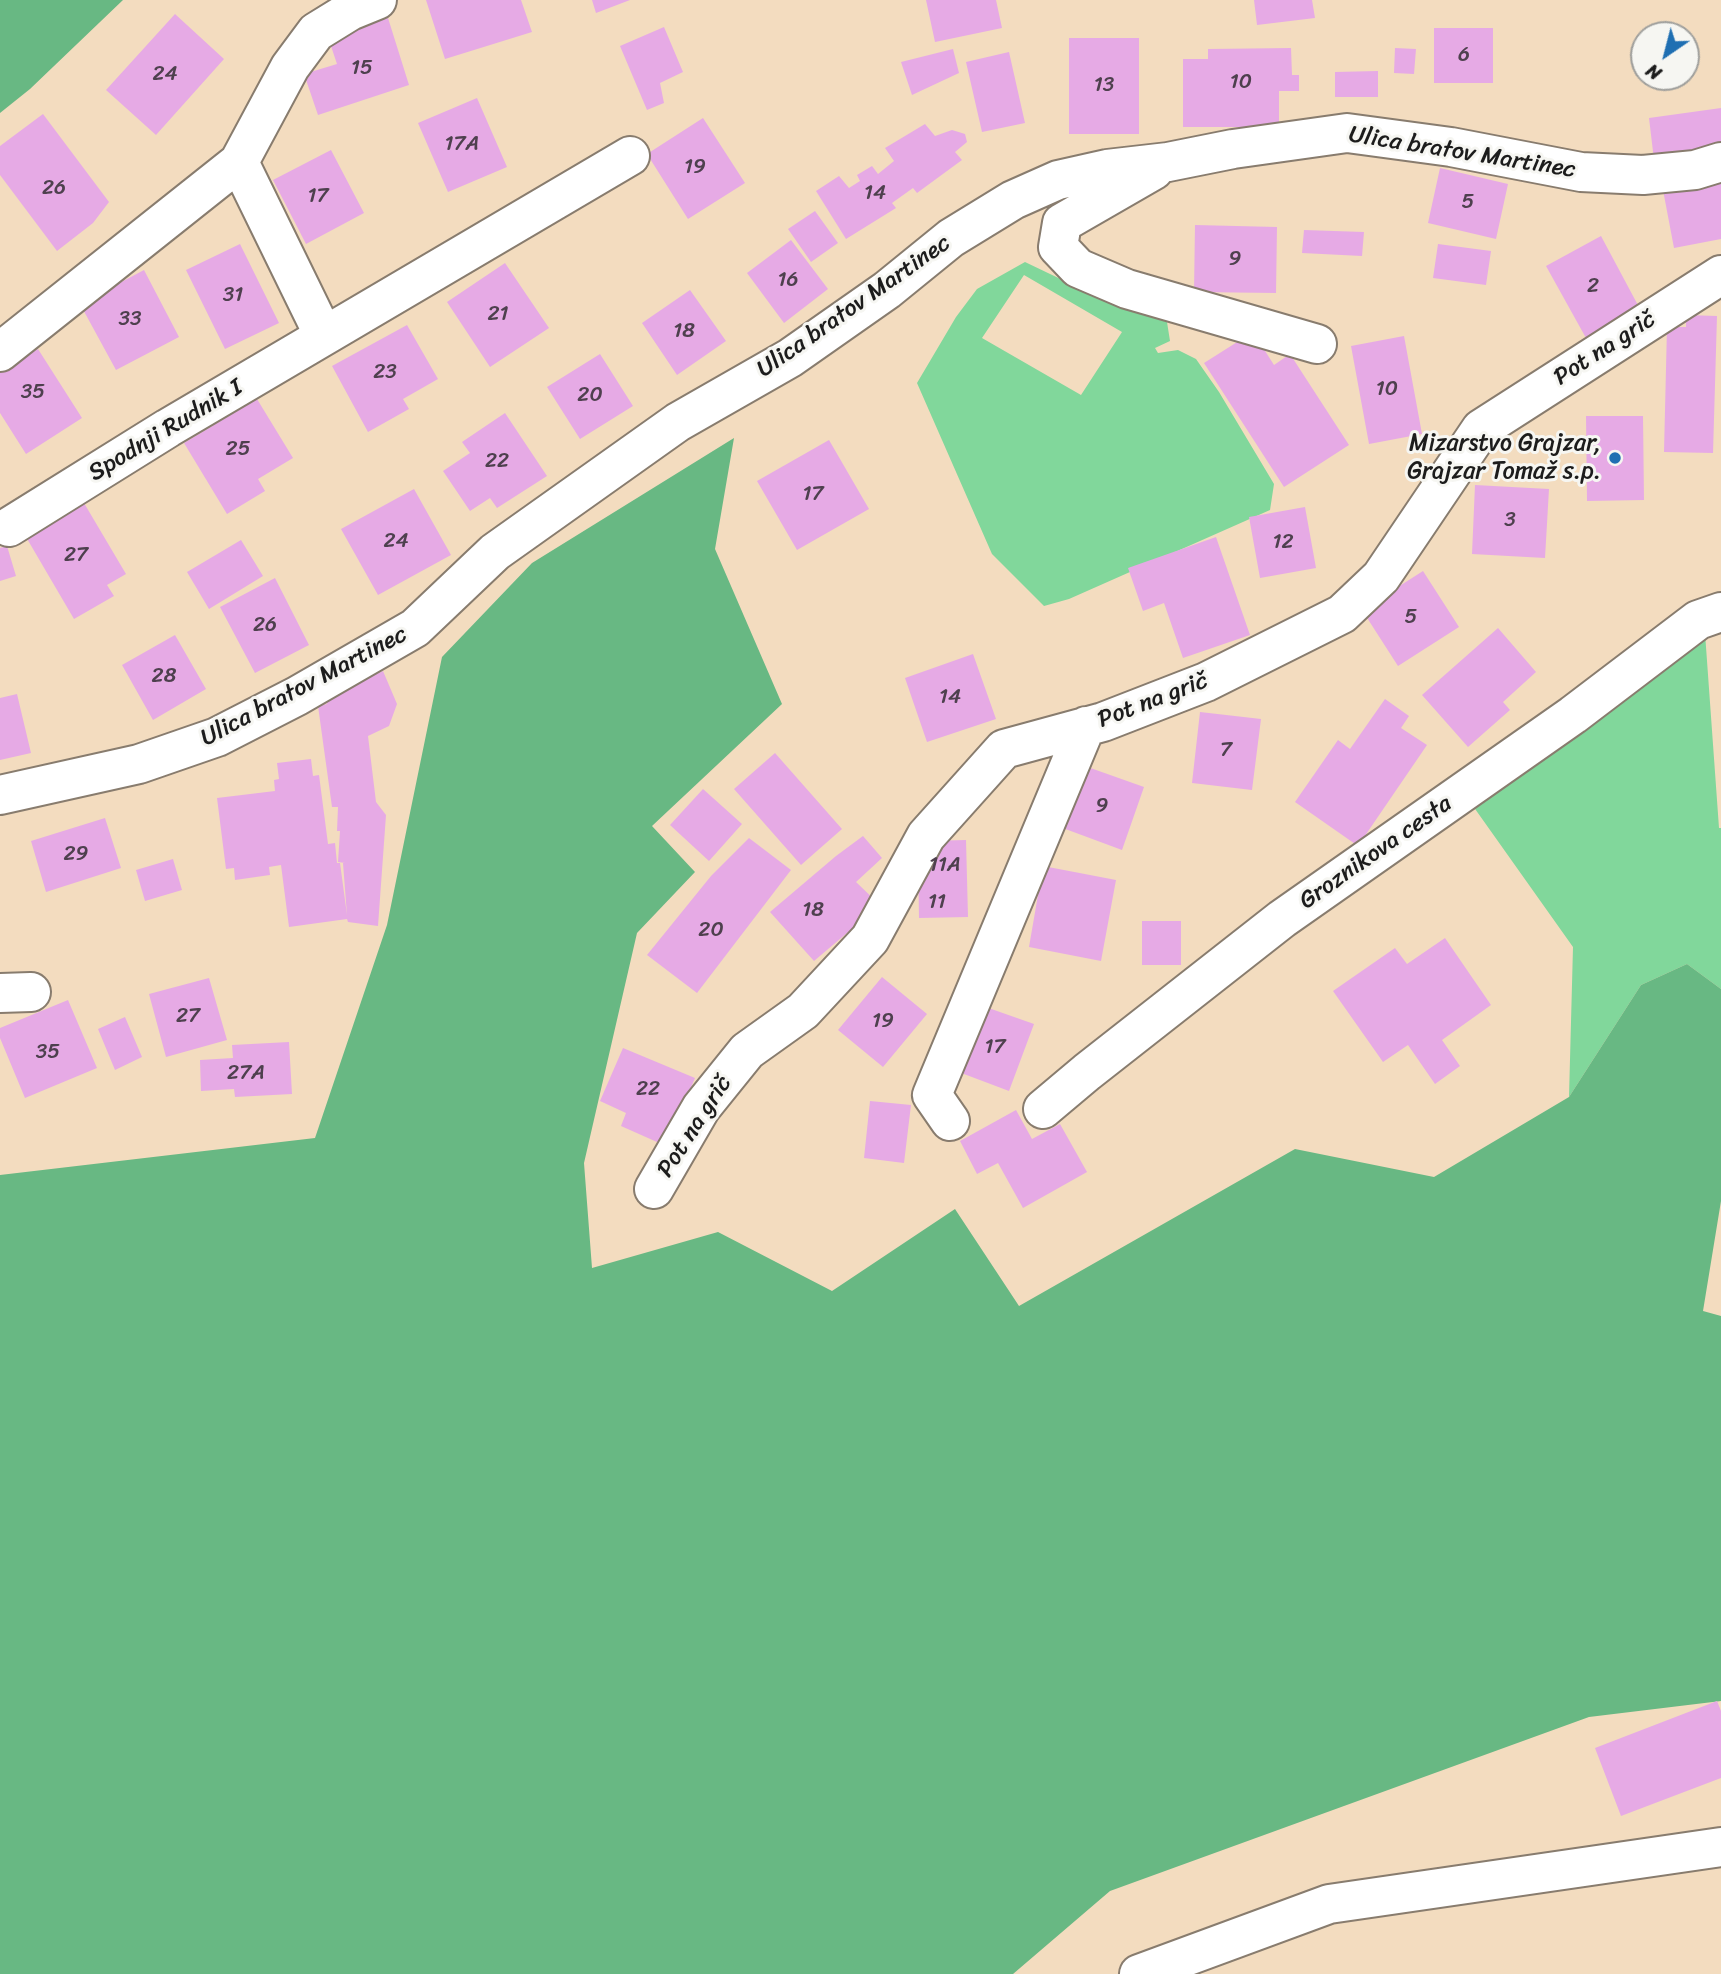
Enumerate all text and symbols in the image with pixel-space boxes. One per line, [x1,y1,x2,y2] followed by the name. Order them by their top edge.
[1630,21,1700,91] north arrow
[1458,43,1470,69] house number: 6
[1639,55,1669,89] text: N
[351,56,373,82] house number: 15
[152,62,178,88] house number: 24
[1230,70,1252,96] house number: 10
[1094,73,1114,99] house number: 13
[1347,121,1577,185] street label: Ulica bratov Martinec
[445,132,479,158] house number: 17A
[684,155,706,181] house number: 19
[42,176,66,202] house number: 26
[864,181,886,207] house number: 14
[308,184,328,210] house number: 17
[1462,190,1474,216] house number: 5
[752,229,956,385] street label: Ulica bratov Martinec
[1229,247,1241,273] house number: 9
[778,268,798,294] house number: 16
[1587,274,1599,300] house number: 2
[223,283,243,309] house number: 31
[487,302,509,328] house number: 21
[1549,306,1661,392] street label: Pot na grič
[118,307,142,333] house number: 33
[673,319,695,345] house number: 18
[373,360,397,386] house number: 23
[84,374,248,488] street label: Spodnji Rudnik I
[1376,377,1398,403] house number: 10
[21,380,45,406] house number: 35
[577,383,603,409] house number: 20
[1407,430,1601,486] place label: Mizarstvo Grajzar, Grajzar Tomaž s.p.
[226,437,250,463] house number: 25
[485,449,509,475] house number: 22
[1607,450,1623,466] marker: Mizarstvo Grajzar, Grajzar Tomaž s.p.
[803,482,823,508] house number: 17
[1504,508,1516,534] house number: 3
[383,529,409,555] house number: 24
[1272,530,1294,556] house number: 12
[64,543,88,569] house number: 27
[1405,605,1417,631] house number: 5
[253,613,277,639] house number: 26
[196,621,412,753] street label: Ulica bratov Martinec
[152,664,176,690] house number: 28
[1094,667,1212,735] street label: Pot na grič
[939,685,961,711] house number: 14
[1220,738,1232,764] house number: 7
[1294,790,1458,916] street label: Groznikova cesta
[1096,794,1108,820] house number: 9
[63,842,89,868] house number: 29
[929,853,961,879] house number: 11A
[928,890,946,916] house number: 11
[802,898,824,924] house number: 18
[698,918,724,944] house number: 20
[176,1004,200,1030] house number: 27
[872,1009,894,1035] house number: 19
[985,1035,1005,1061] house number: 17
[36,1040,60,1066] house number: 35
[227,1061,265,1087] house number: 27A
[652,1071,738,1183] street label: Pot na grič
[636,1077,660,1103] house number: 22

